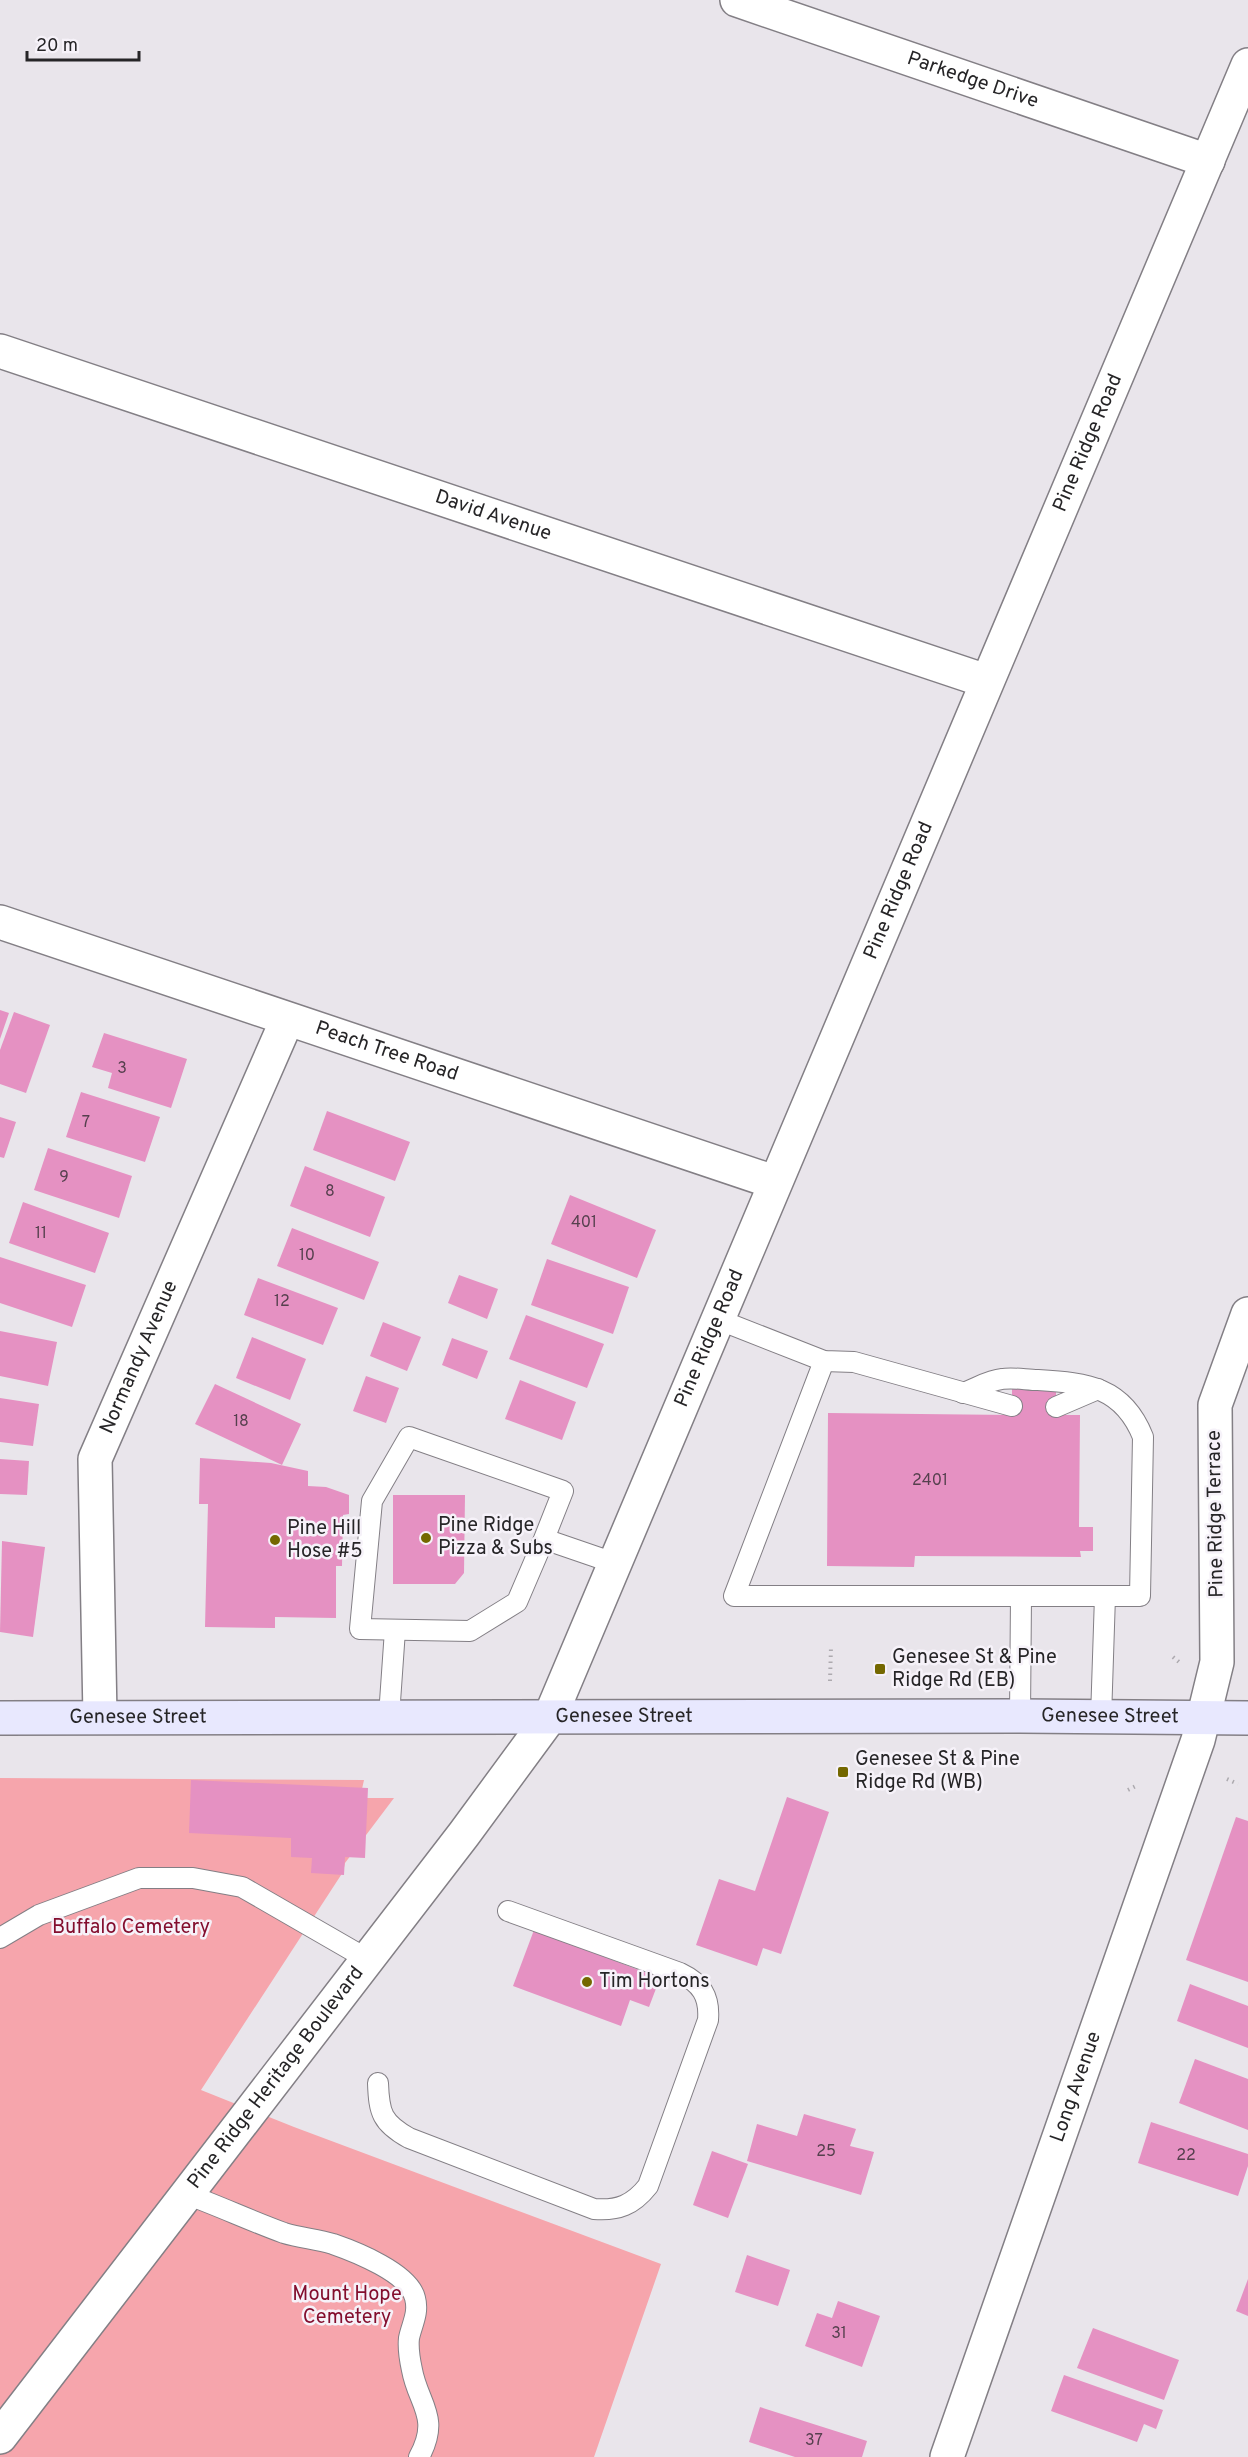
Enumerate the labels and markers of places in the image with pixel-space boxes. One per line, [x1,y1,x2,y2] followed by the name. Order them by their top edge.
[438,1513,553,1562] place label: Pine Ridge Pizza & Subs
[287,1516,363,1565] place label: Pine Hill Hose #5
[419,1531,433,1545] marker: Pine Ridge Pizza & Subs
[268,1533,282,1547] marker: Pine Hill Hose #5
[892,1645,1057,1694] place label: Genesee St & Pine Ridge Rd (EB)
[873,1662,887,1676] marker: Genesee St & Pine Ridge Rd (EB)
[855,1747,1020,1796] place label: Genesee St & Pine Ridge Rd (WB)
[836,1765,850,1779] marker: Genesee St & Pine Ridge Rd (WB)
[599,1969,710,1995] place label: Tim Hortons
[580,1975,594,1989] marker: Tim Hortons

